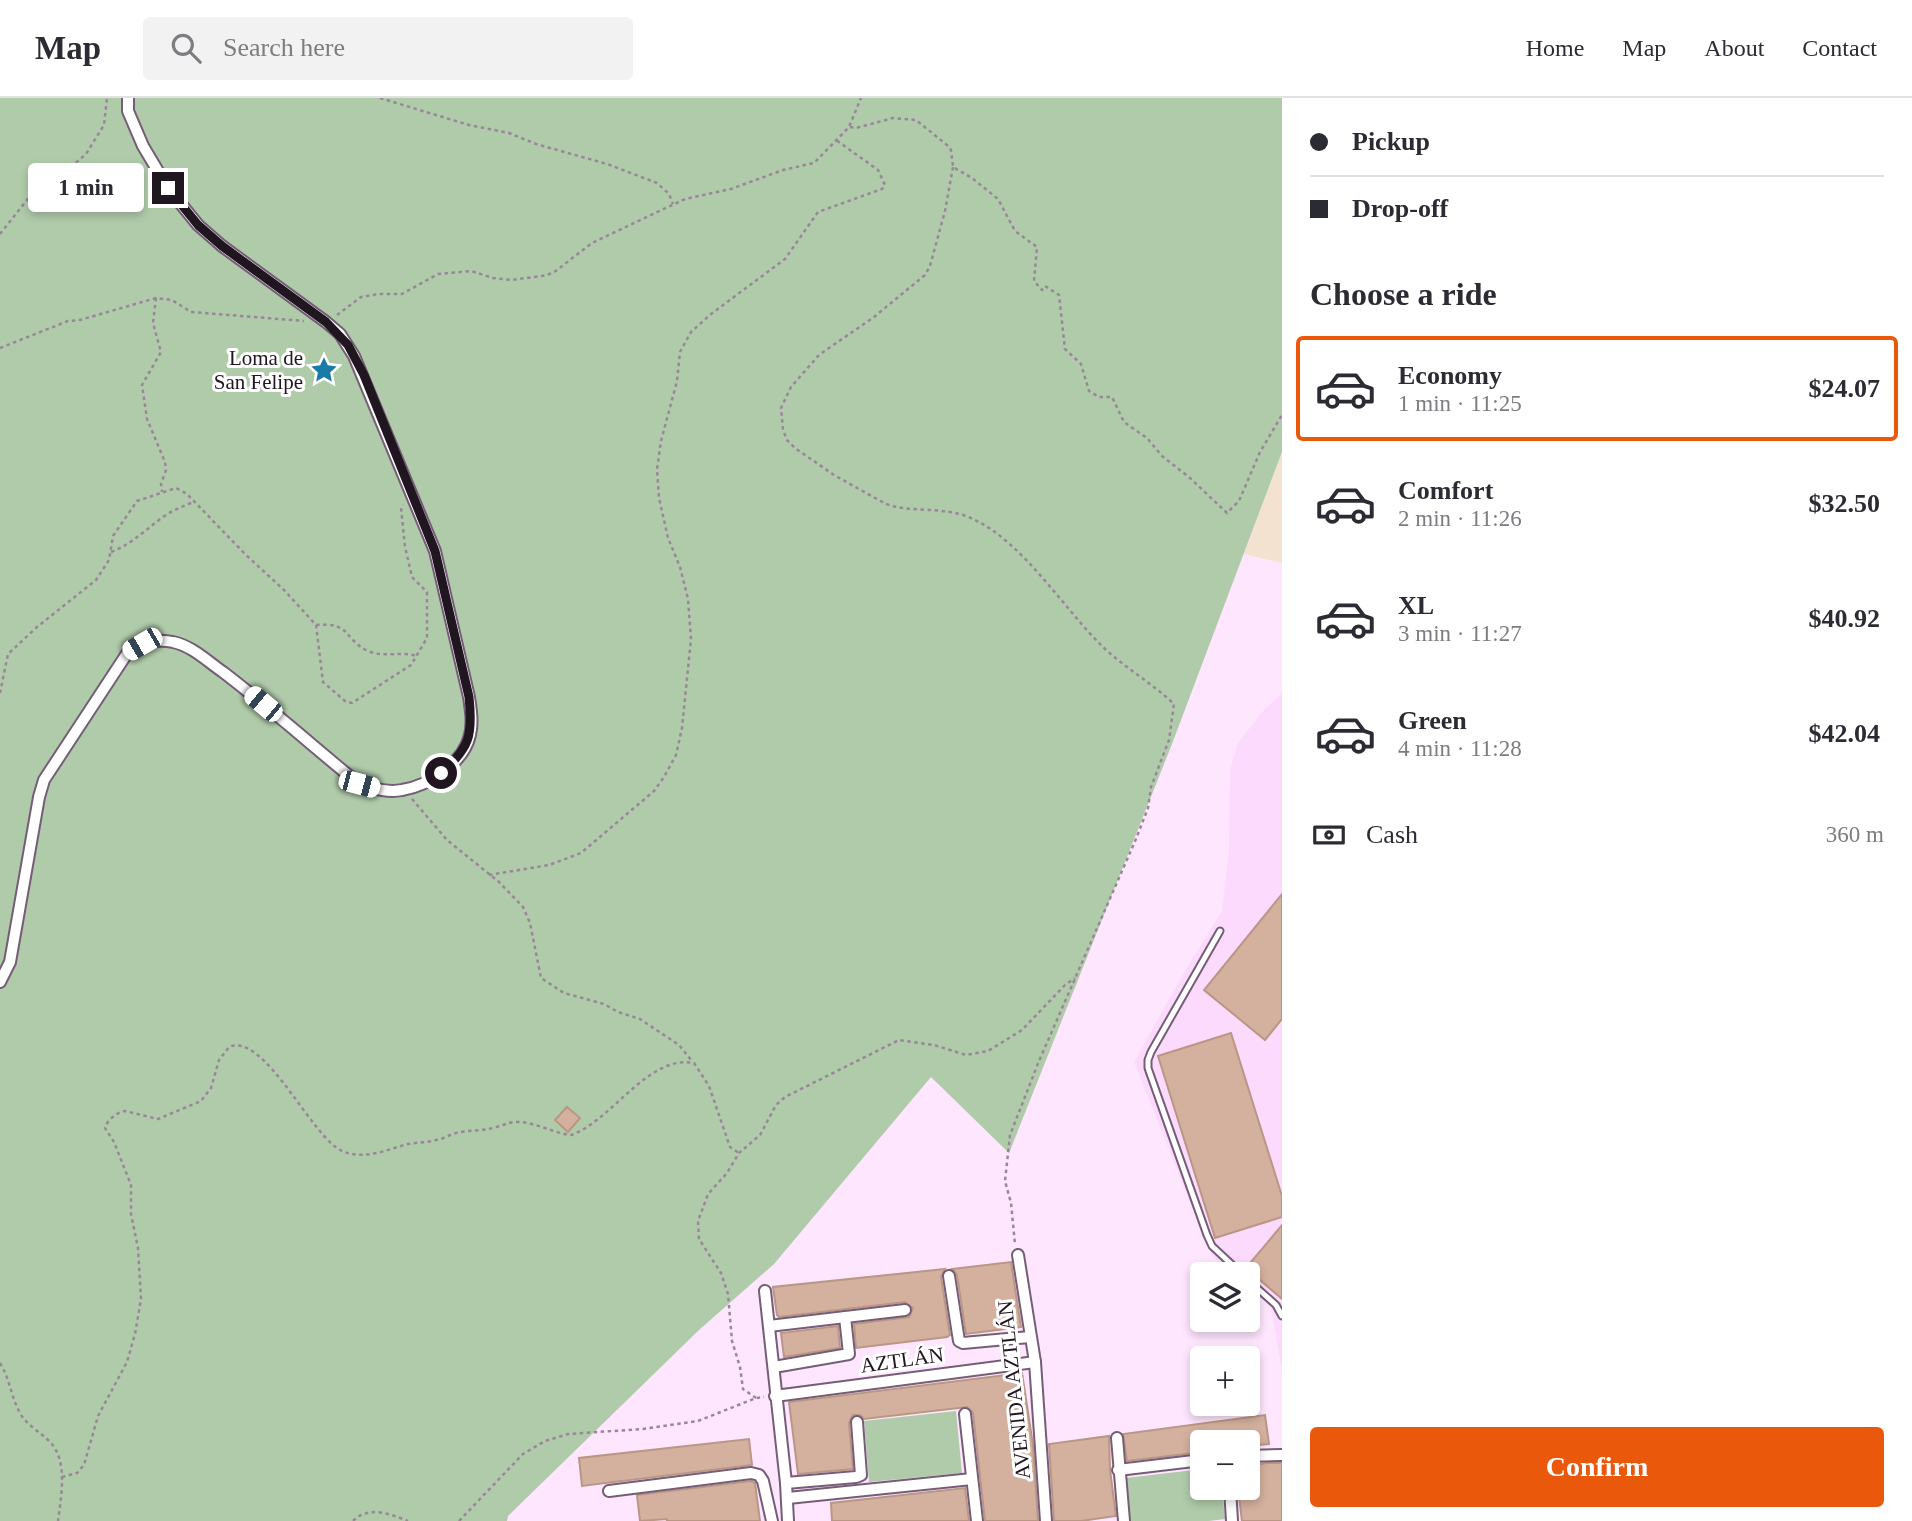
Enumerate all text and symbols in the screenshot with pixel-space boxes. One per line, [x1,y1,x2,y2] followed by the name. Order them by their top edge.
[143,17,633,80] search box
[167,29,205,67] icon: search
[35,30,101,66] text: Map
[223,33,345,62] text: Search here
[1526,35,1584,61] text: Home
[1622,35,1666,61] text: Map
[1704,35,1764,61] text: About
[1802,35,1877,61] text: Contact
[1352,127,1430,156] text: Pickup
[28,164,144,212] callout: 1 min
[152,172,184,204] route end
[58,175,114,200] text: 1 min
[1352,194,1448,223] text: Drop-off
[1310,276,1497,312] text: Choose a ride
[214,346,303,394] place label: Loma de San Felipe
[309,355,339,385] place icon: Loma de San Felipe
[1314,357,1377,420] icon: car
[1398,361,1502,390] text: Economy
[1809,374,1880,403] text: $24.07
[1398,391,1522,416] text: 1 min · 11:25
[1314,472,1377,535] icon: car
[1398,476,1493,505] text: Comfort
[1809,489,1880,518] text: $32.50
[1398,506,1522,531] text: 2 min · 11:26
[1314,587,1377,650] icon: car
[1398,591,1434,620] text: XL
[1809,604,1880,633] text: $40.92
[1398,621,1522,646] text: 3 min · 11:27
[119,624,166,664] car
[241,682,286,726] car
[1314,702,1377,765] icon: car
[1398,706,1467,735] text: Green
[1809,719,1880,748] text: $42.04
[1398,736,1522,761] text: 4 min · 11:28
[425,757,457,789] route start
[336,768,383,800] car
[1310,816,1348,854] icon: cash
[1366,820,1418,849] text: Cash
[1826,822,1884,847] text: 360 m
[1190,1262,1260,1500] map controls
[1190,1262,1260,1332] button: layers
[993,1299,1035,1481] street label: AVENIDA AZTLÁN
[859,1342,945,1378] street label: AZTLÁN
[1190,1346,1260,1416] button: +
[1310,1427,1884,1507] button: Confirm
[1190,1430,1260,1500] button: −

